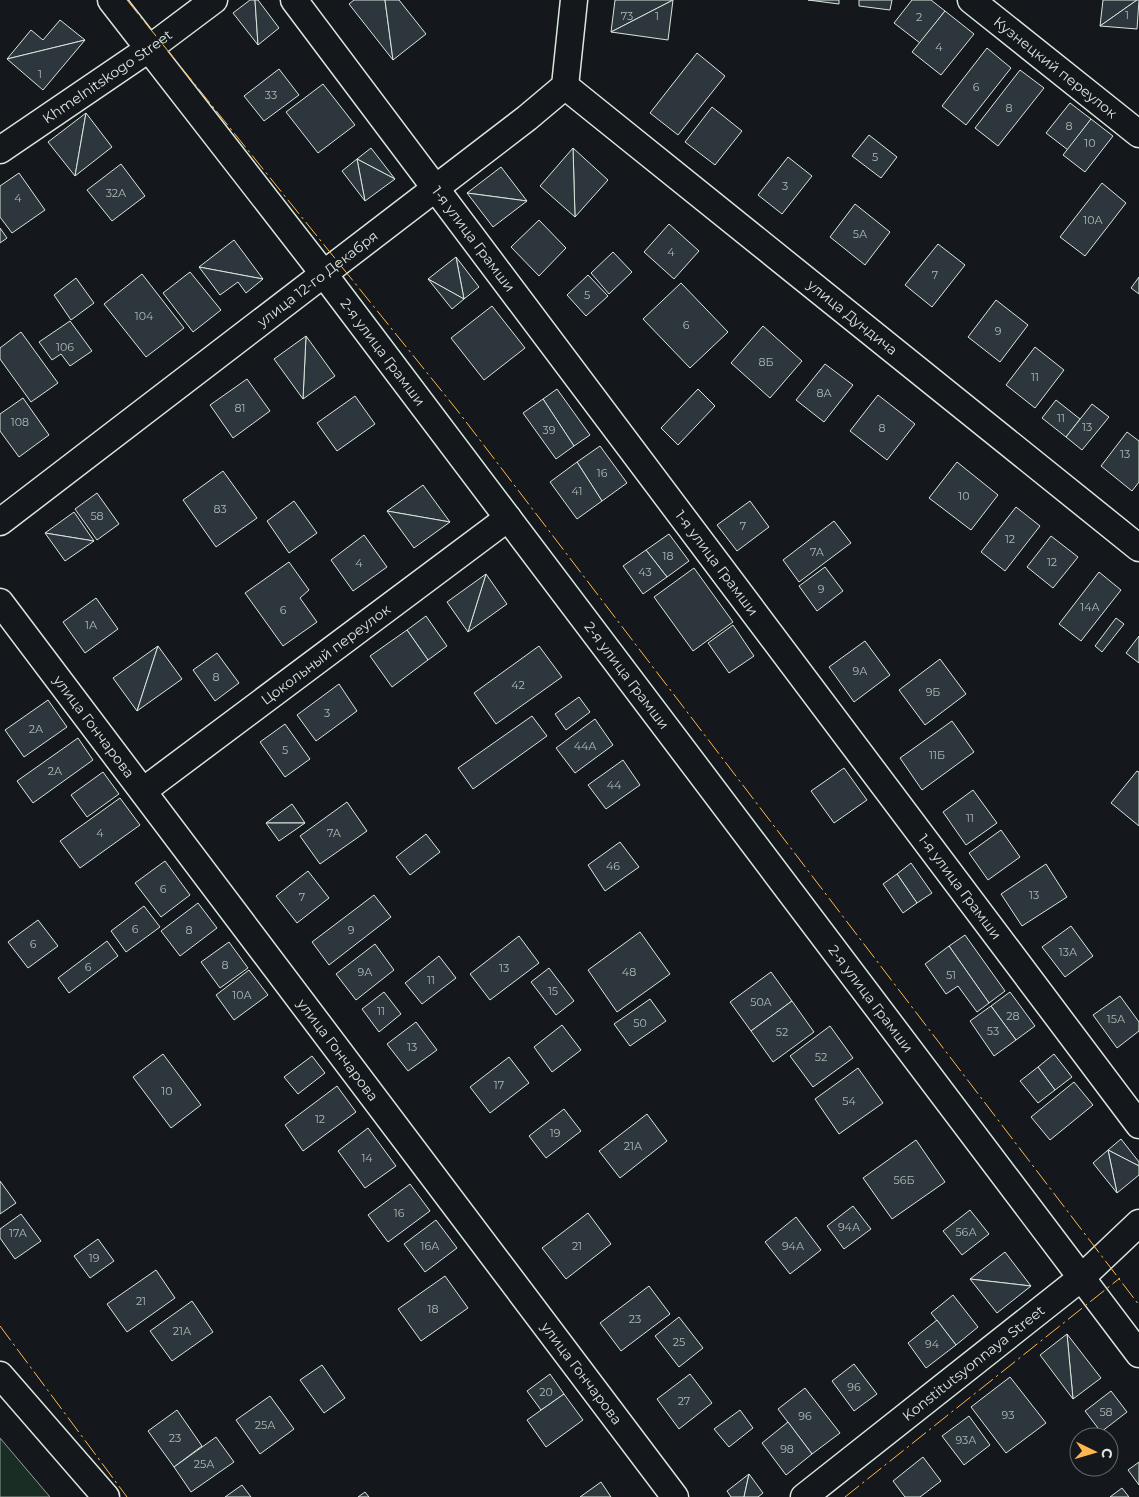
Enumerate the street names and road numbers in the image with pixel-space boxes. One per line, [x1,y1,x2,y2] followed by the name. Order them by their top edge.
[990,13,1121,122] street label: Кузнецкий переулок
[39,25,176,127] street label: Khmelnitskogo Street
[428,183,519,295] street label: 1-я улица Грамши
[253,227,381,331] street label: улица 12-го Декабря
[803,275,901,359] street label: улица Дундича
[336,295,429,410] street label: 2-я улица Грамши
[671,507,762,619] street label: 1-я улица Грамши
[257,600,394,709] street label: Цокольный переулок
[580,618,673,733] street label: 2-я улица Грамши
[49,671,138,781] street label: улица Гончарова
[915,830,1005,943] street label: 1-я улица Грамши
[824,941,917,1056] street label: 2-я улица Грамши
[293,994,382,1105] street label: улица Гончарова
[899,1301,1048,1425] street label: Konstitutsyonnaya Street
[537,1318,626,1428] street label: улица Гончарова

